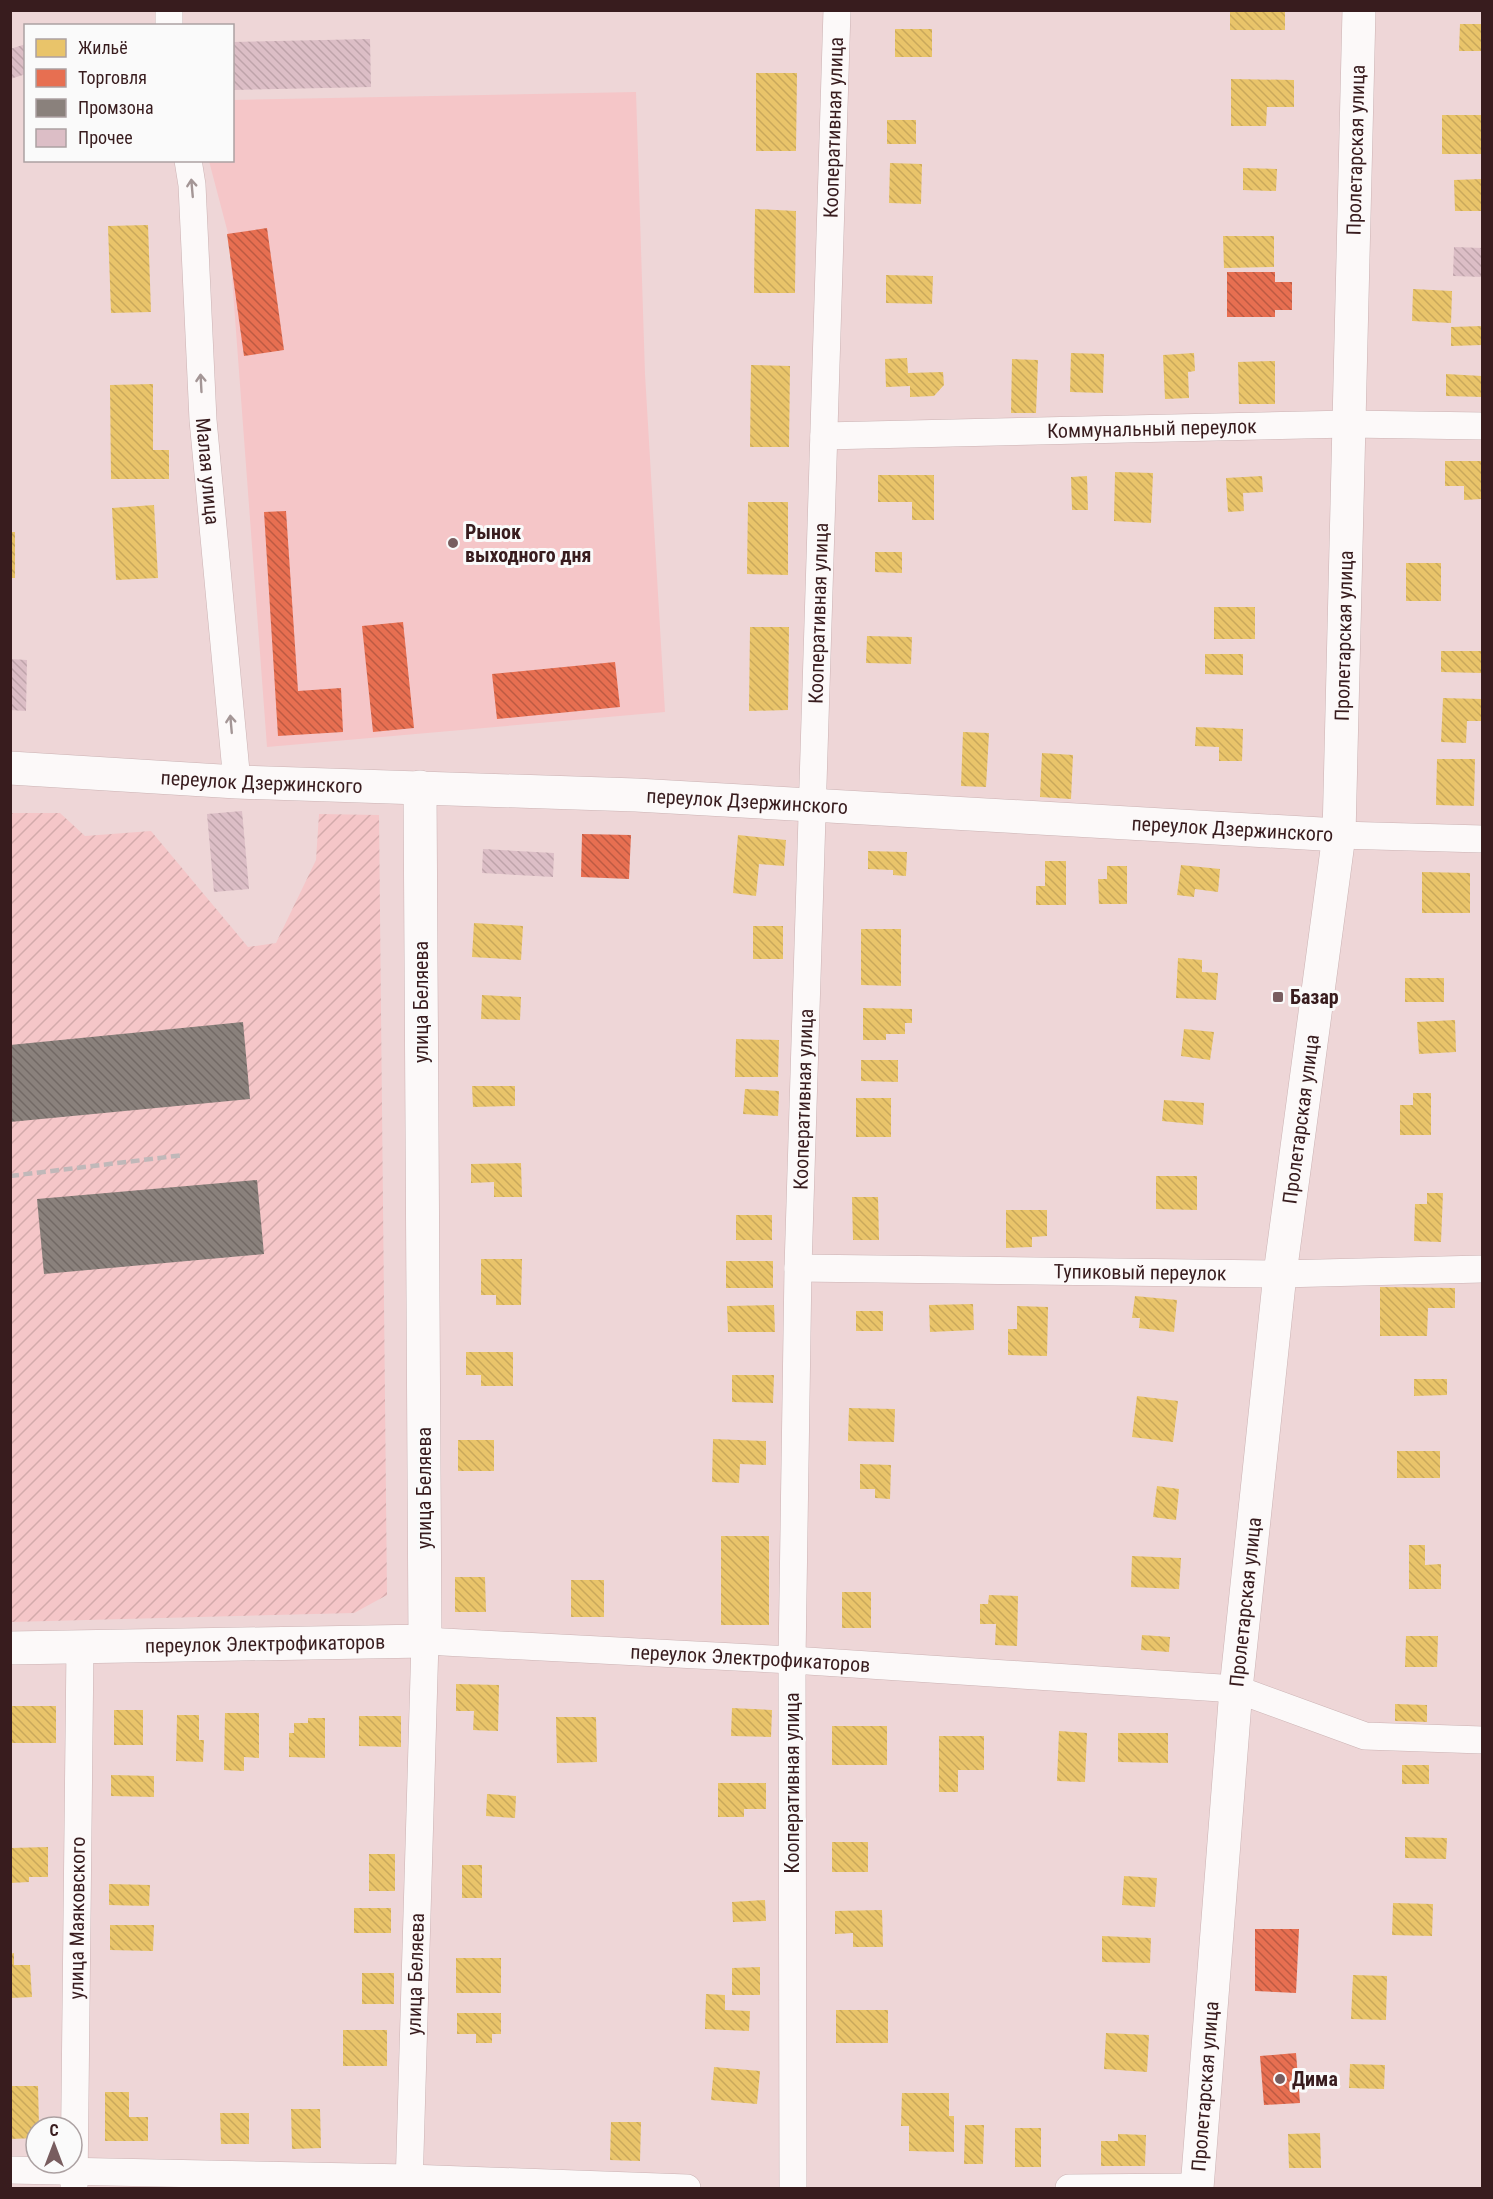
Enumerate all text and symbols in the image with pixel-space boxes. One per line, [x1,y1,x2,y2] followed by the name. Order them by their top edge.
[24,24,234,162] legend
[78,37,128,58] text: Жильё
[819,37,848,219] street label: Кооперативная улица
[1342,64,1370,236] street label: Пролетарская улица
[78,67,147,88] text: Торговля
[78,97,154,118] text: Промзона
[78,127,133,148] text: Прочее
[186,179,197,199] one-way arrow
[196,374,207,394] one-way arrow
[1047,414,1257,443] street label: Коммунальный переулок
[191,417,225,526] street label: Малая улица
[465,520,591,567] place label: Рынок выходного дня
[803,522,833,704] street label: Кооперативная улица
[446,536,460,550] marker: Рынок выходного дня
[1330,550,1358,721] street label: Пролетарская улица
[225,714,236,734] one-way arrow
[160,765,363,798] street label: переулок Дзержинского
[646,784,849,819] street label: переулок Дзержинского
[1131,811,1334,847] street label: переулок Дзержинского
[409,941,433,1063] street label: улица Беляева
[1290,985,1339,1009] place label: Базар
[1271,990,1285,1004] marker: Базар
[788,1008,818,1190] street label: Кооперативная улица
[1278,1033,1324,1205] street label: Пролетарская улица
[1053,1259,1227,1285] street label: Тупиковый переулок
[412,1427,436,1549] street label: улица Беляева
[1224,1516,1266,1688] street label: Пролетарская улица
[145,1630,385,1658] street label: переулок Электрофикаторов
[630,1640,871,1677] street label: переулок Электрофикаторов
[780,1692,804,1874] street label: Кооперативная улица
[64,1836,90,2000] street label: улица Маяковского
[401,1913,429,2036] street label: улица Беляева
[1186,2000,1224,2172] street label: Пролетарская улица
[1292,2067,1338,2091] place label: Дима
[1273,2072,1287,2086] marker: Дима
[24,2115,84,2175] north arrow
[49,2121,59,2140] text: С

